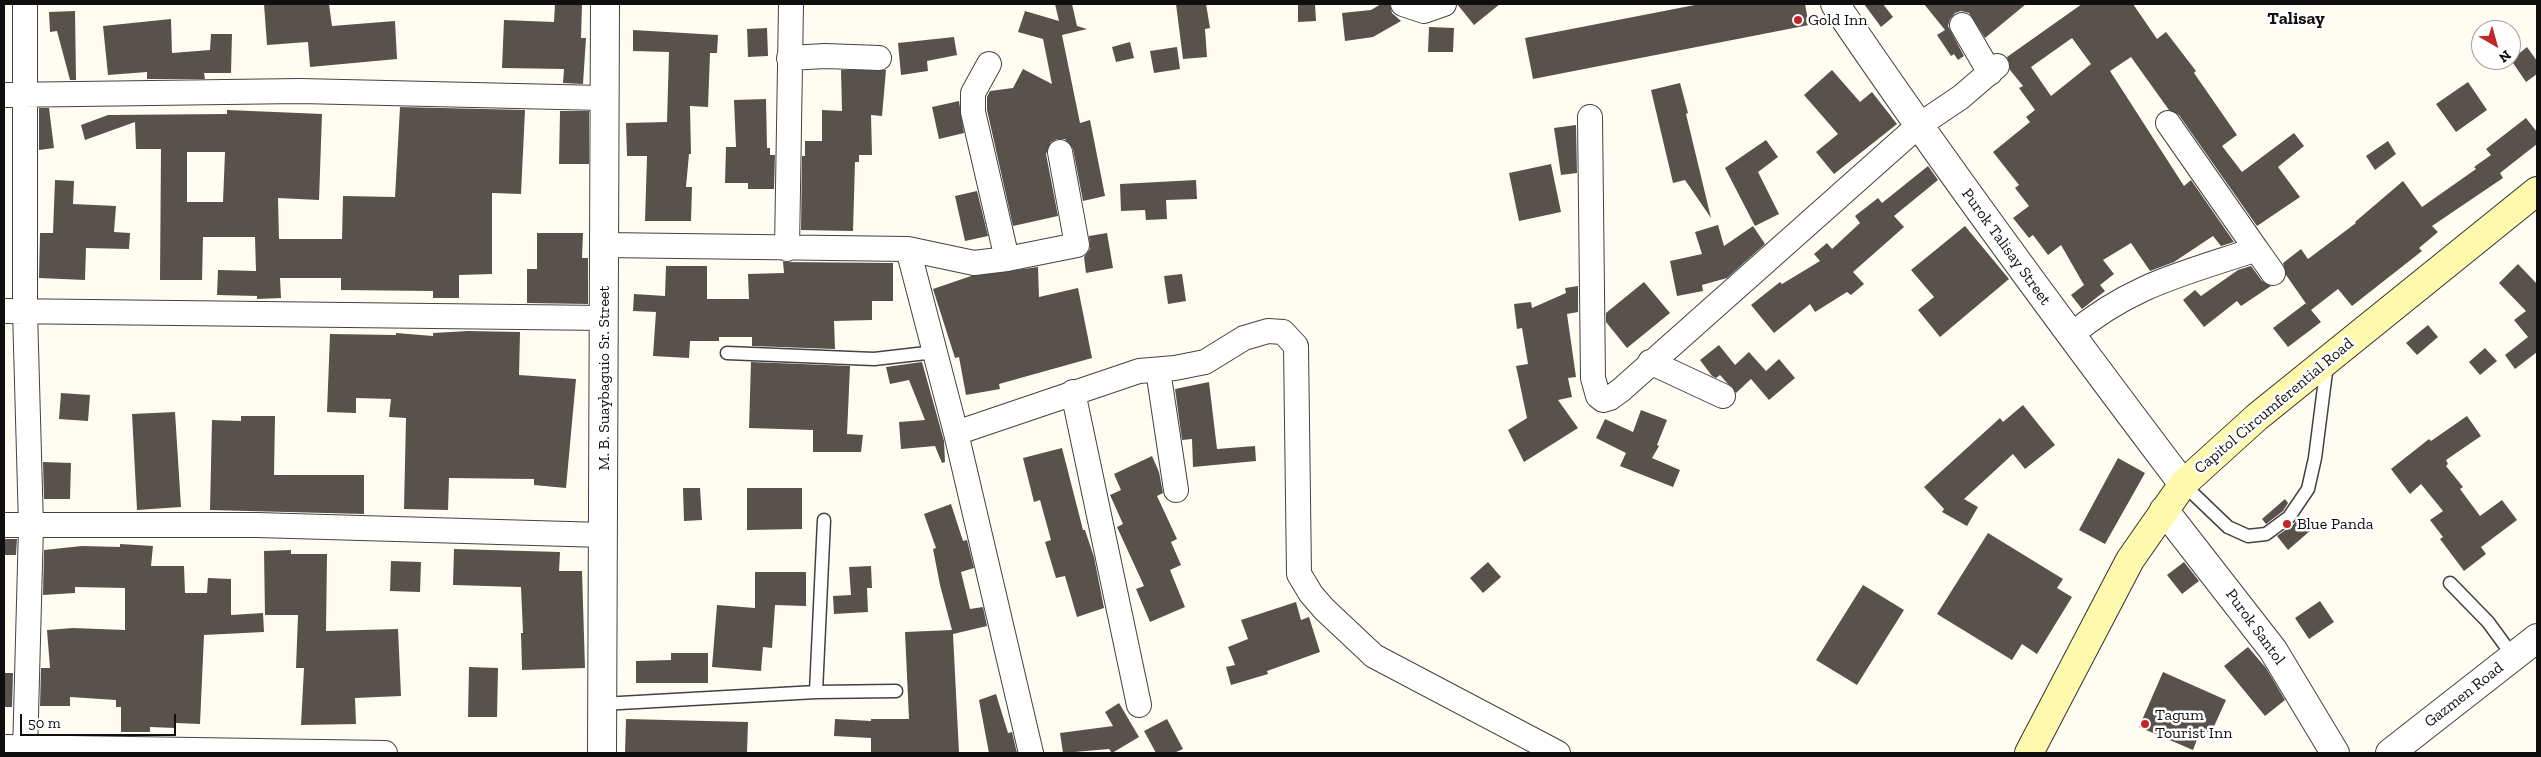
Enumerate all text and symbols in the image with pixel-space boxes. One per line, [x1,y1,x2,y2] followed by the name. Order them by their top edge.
[2267,8,2325,30] district label: Talisay
[1808,10,1867,30] place label: Gold Inn
[1792,14,1804,26] marker: Gold Inn
[2471,20,2521,70] north arrow
[2496,46,2514,66] text: N
[1957,185,2055,309] street label: Purok Talisay Street
[594,285,614,471] street label: M. B. Suaybaguio Sr. Street
[2191,334,2357,478] street label: Capitol Circumferential Road
[2297,514,2373,534] place label: Blue Panda
[2281,518,2293,530] marker: Blue Panda
[2221,585,2289,669] street label: Purok Santol
[2421,658,2507,732] street label: Gazmen Road
[22,704,179,736] scale bar
[2155,705,2232,743] place label: Tagum Tourist Inn
[28,714,61,732] text: 50 m
[2139,718,2151,730] marker: Tagum Tourist Inn

